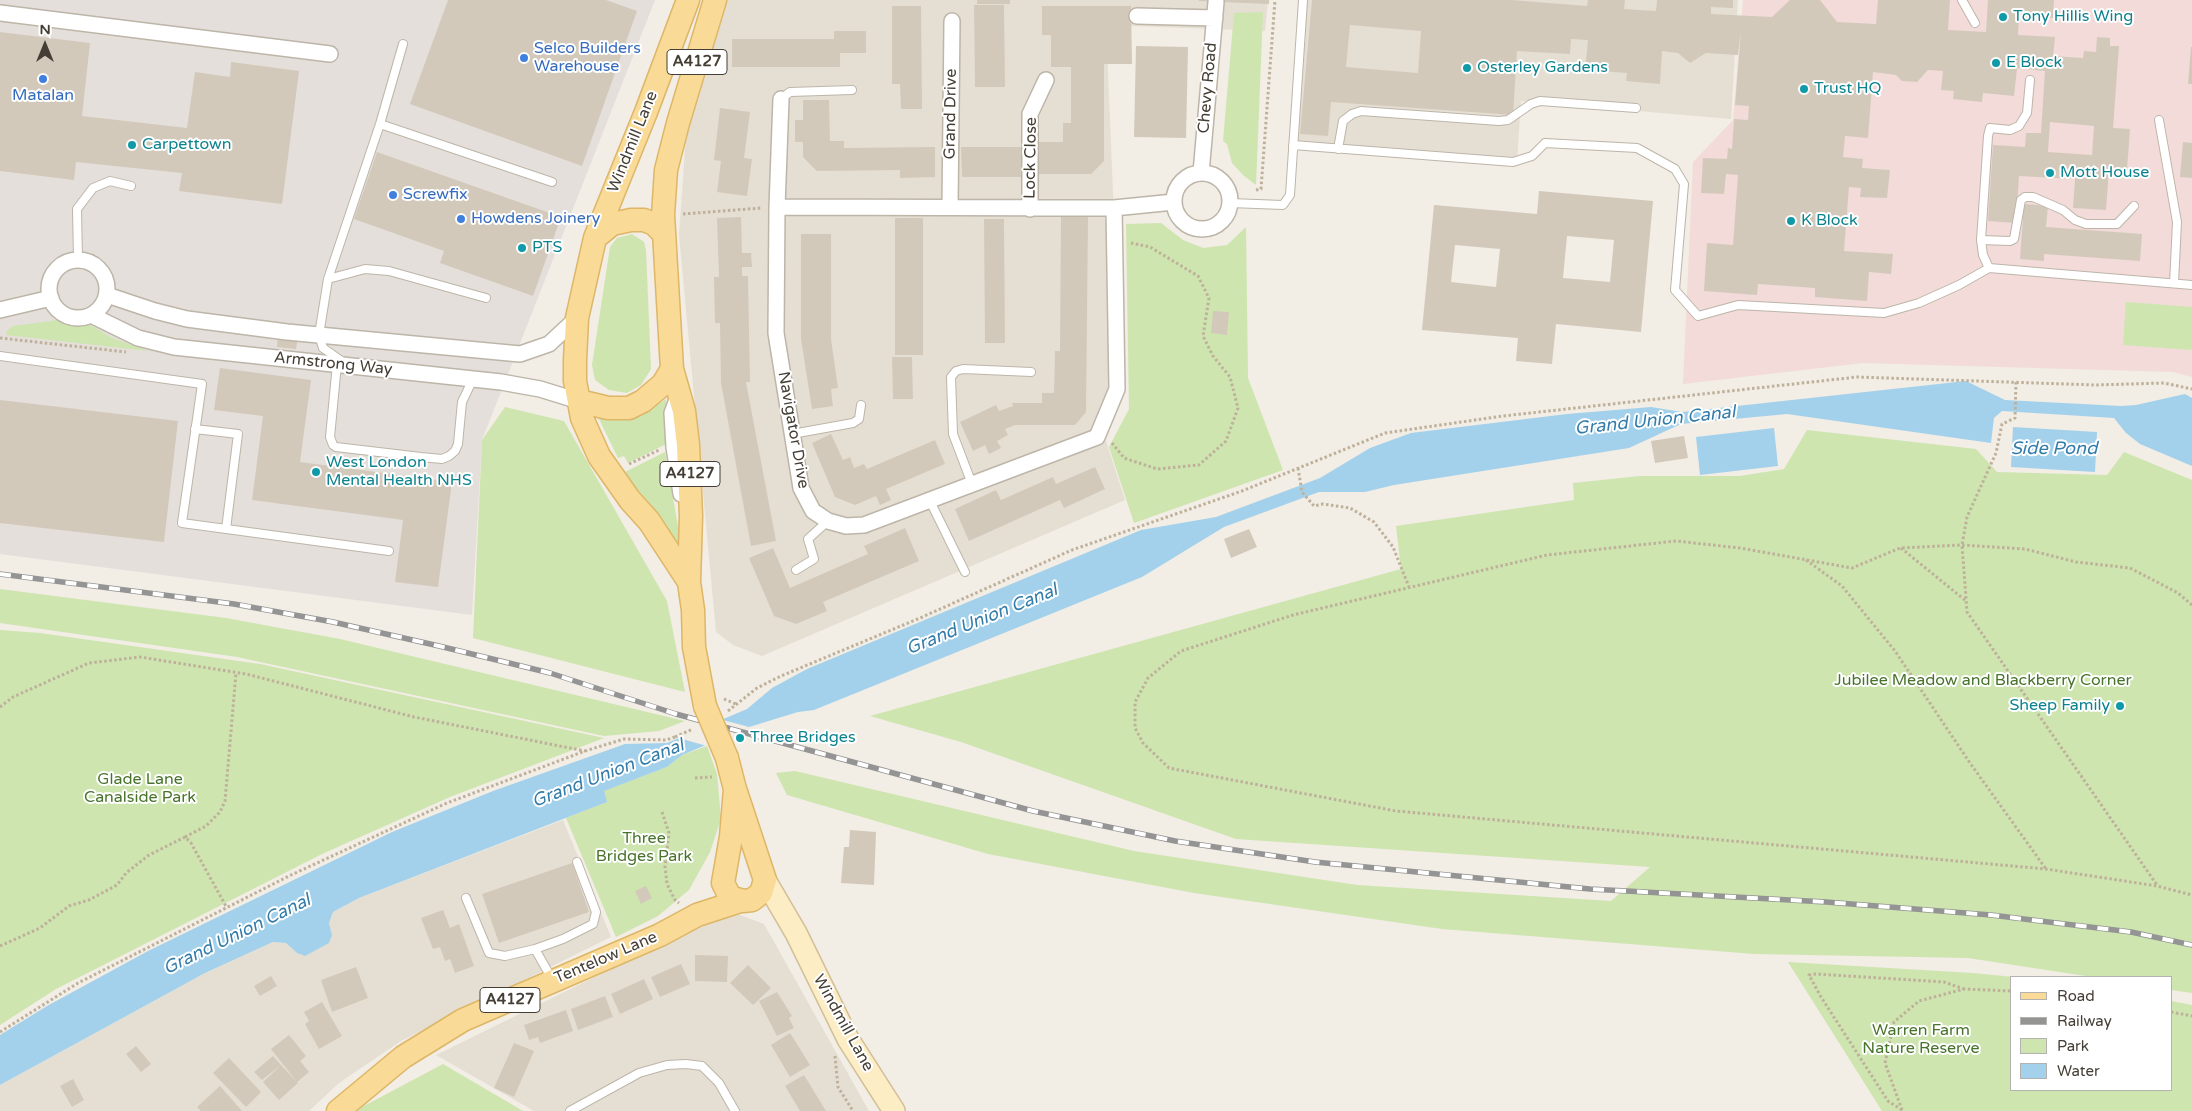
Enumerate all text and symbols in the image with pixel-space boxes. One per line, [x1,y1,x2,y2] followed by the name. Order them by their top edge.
[2013,7,2133,27] place label: Tony Hillis Wing
[1997,11,2009,23] marker: Tony Hillis Wing
[20,20,70,70] north arrow
[39,21,51,38] text: N
[534,39,641,77] place label: Selco Builders Warehouse
[1194,42,1222,134] street label: Chevy Road
[667,50,727,74] road number: A4127
[518,52,530,64] marker: Selco Builders Warehouse
[2006,53,2062,73] place label: E Block
[1990,57,2002,69] marker: E Block
[1477,58,1608,78] place label: Osterley Gardens
[1461,62,1473,74] marker: Osterley Gardens
[941,69,961,159] street label: Grand Drive
[37,73,49,85] marker: Matalan
[1814,79,1882,99] place label: Trust HQ
[1798,83,1810,95] marker: Trust HQ
[12,86,74,106] place label: Matalan
[604,88,662,196] street label: Windmill Lane
[1021,117,1041,199] street label: Lock Close
[142,135,232,155] place label: Carpettown
[126,139,138,151] marker: Carpettown
[2060,163,2149,183] place label: Mott House
[2044,167,2056,179] marker: Mott House
[403,185,468,205] place label: Screwfix
[387,189,399,201] marker: Screwfix
[471,209,600,229] place label: Howdens Joinery
[1801,211,1858,231] place label: K Block
[455,213,467,225] marker: Howdens Joinery
[1785,215,1797,227] marker: K Block
[532,238,562,258] place label: PTS
[516,242,528,254] marker: PTS
[273,348,393,380] street label: Armstrong Way
[773,370,813,490] street label: Navigator Drive
[1574,402,1736,440] water label: Grand Union Canal
[2011,438,2097,460] water label: Side Pond
[326,453,472,491] place label: West London Mental Health NHS
[660,462,720,486] road number: A4127
[310,466,322,478] marker: West London Mental Health NHS
[903,580,1061,660] water label: Grand Union Canal
[1834,671,2132,691] park label: Jubilee Meadow and Blackberry Corner
[2009,696,2110,716] place label: Sheep Family
[2114,700,2126,712] marker: Sheep Family
[750,728,856,748] place label: Three Bridges
[734,732,746,744] marker: Three Bridges
[529,735,687,813] water label: Grand Union Canal
[84,770,196,808] park label: Glade Lane Canalside Park
[596,829,692,867] park label: Three Bridges Park
[160,890,314,980] water label: Grand Union Canal
[552,928,660,988] street label: Tentelow Lane
[809,971,877,1075] street label: Windmill Lane
[2010,976,2172,1091] legend
[2057,987,2095,1005] text: Road
[480,988,540,1012] road number: A4127
[2057,1012,2112,1030] text: Railway
[1862,1021,1980,1059] park label: Warren Farm Nature Reserve
[2057,1037,2089,1055] text: Park
[2057,1062,2100,1080] text: Water

